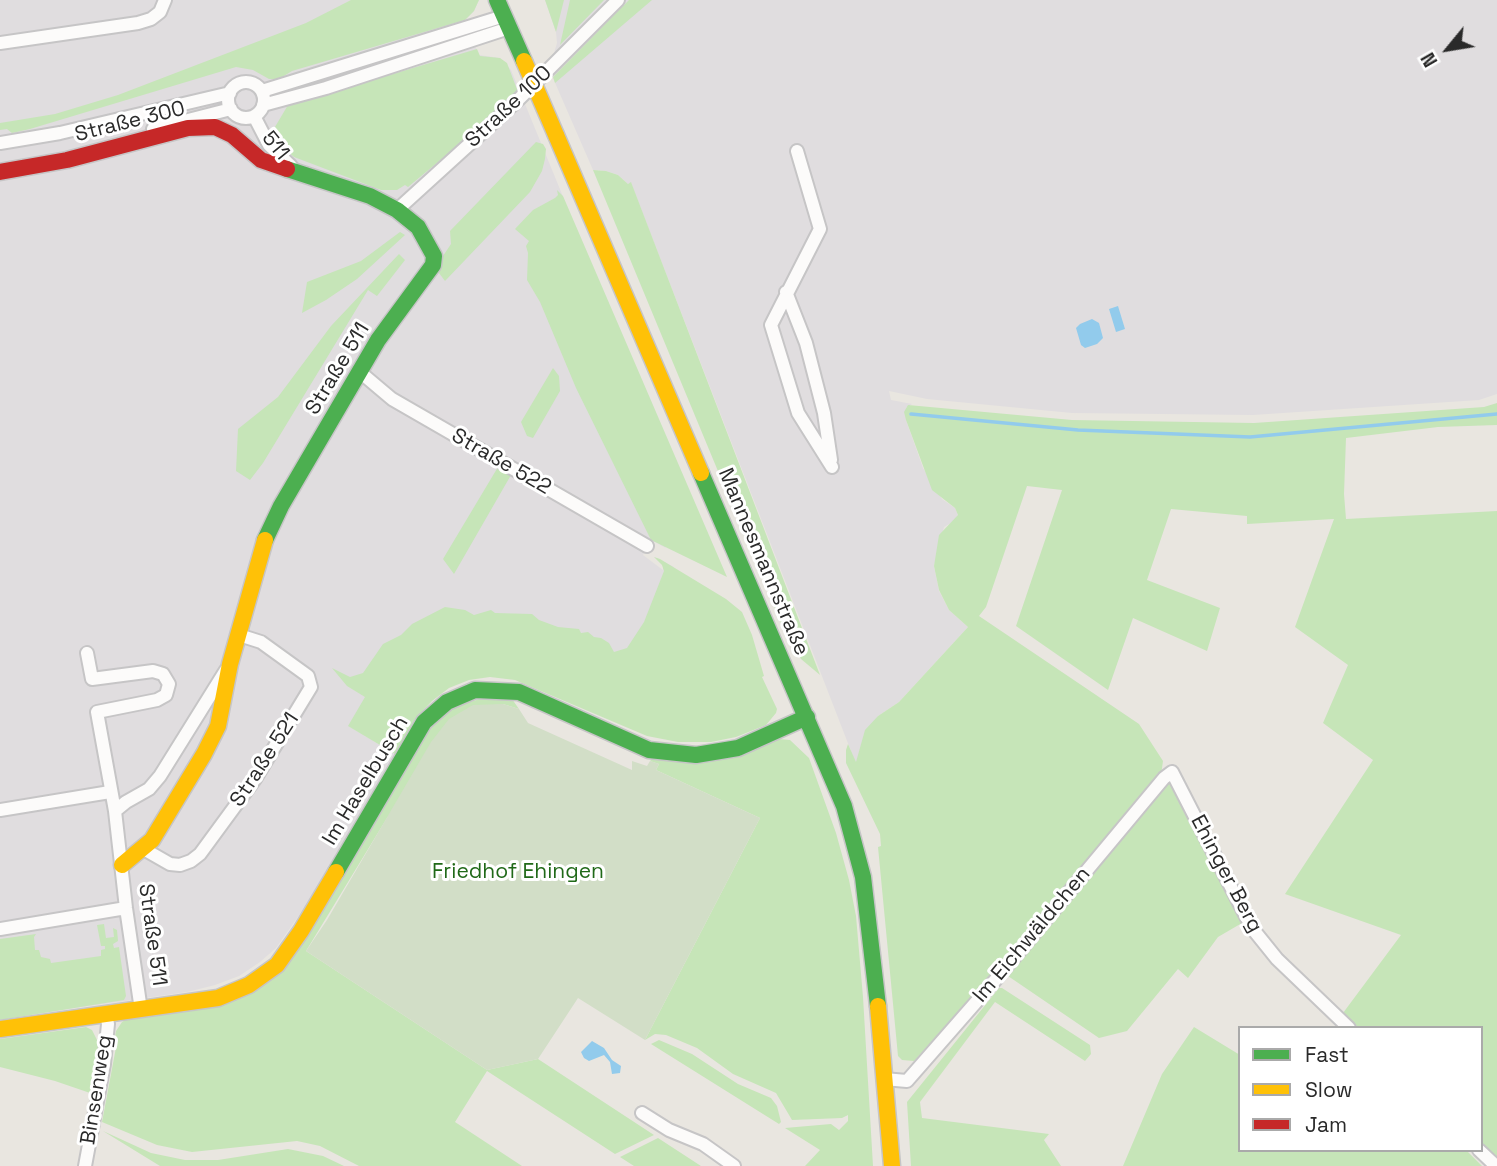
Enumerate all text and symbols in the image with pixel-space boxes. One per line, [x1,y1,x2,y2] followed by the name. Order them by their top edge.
[1413,14,1483,84] north arrow
[1415,48,1443,72] text: N
[461,61,557,153] street label: Straße 100
[72,96,188,148] street label: Straße 300
[256,126,294,166] street label: 511
[301,318,375,420] street label: Straße 511
[447,423,555,501] street label: Straße 522
[712,465,814,659] street label: Mannesmannstraße
[225,708,305,812] street label: Straße 521
[318,712,414,850] street label: Im Haselbusch
[1185,811,1267,937] street label: Ehinger Berg
[432,859,604,885] park label: Friedhof Ehingen
[968,862,1096,1008] street label: Im Eichwäldchen
[132,882,172,988] street label: Straße 511
[1238,1026,1483,1152] legend
[76,1033,118,1147] street label: Binsenweg
[1305,1041,1349,1068] text: Fast
[1305,1076,1353,1103] text: Slow
[1305,1111,1347,1138] text: Jam

